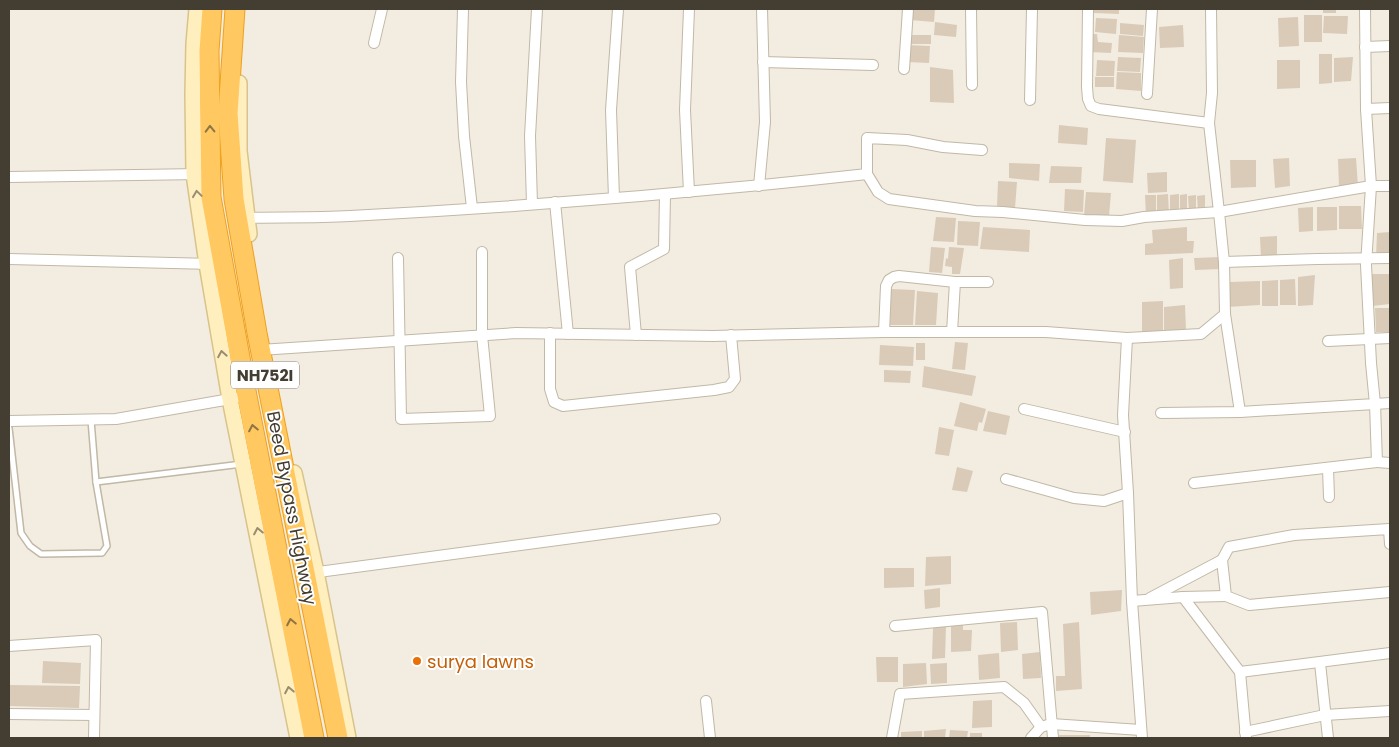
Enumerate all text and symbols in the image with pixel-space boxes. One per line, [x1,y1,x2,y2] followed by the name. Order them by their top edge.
[205,125,216,133] one-way arrow
[192,190,202,198] one-way arrow
[218,350,228,359] one-way arrow
[231,362,299,388] road number: NH752I
[261,409,323,607] street label: Beed Bypass Highway
[249,423,259,432] one-way arrow
[253,526,263,535] one-way arrow
[286,617,297,626] one-way arrow
[427,649,534,674] place label: surya lawns
[411,655,423,667] marker: surya lawns
[284,686,295,695] one-way arrow

